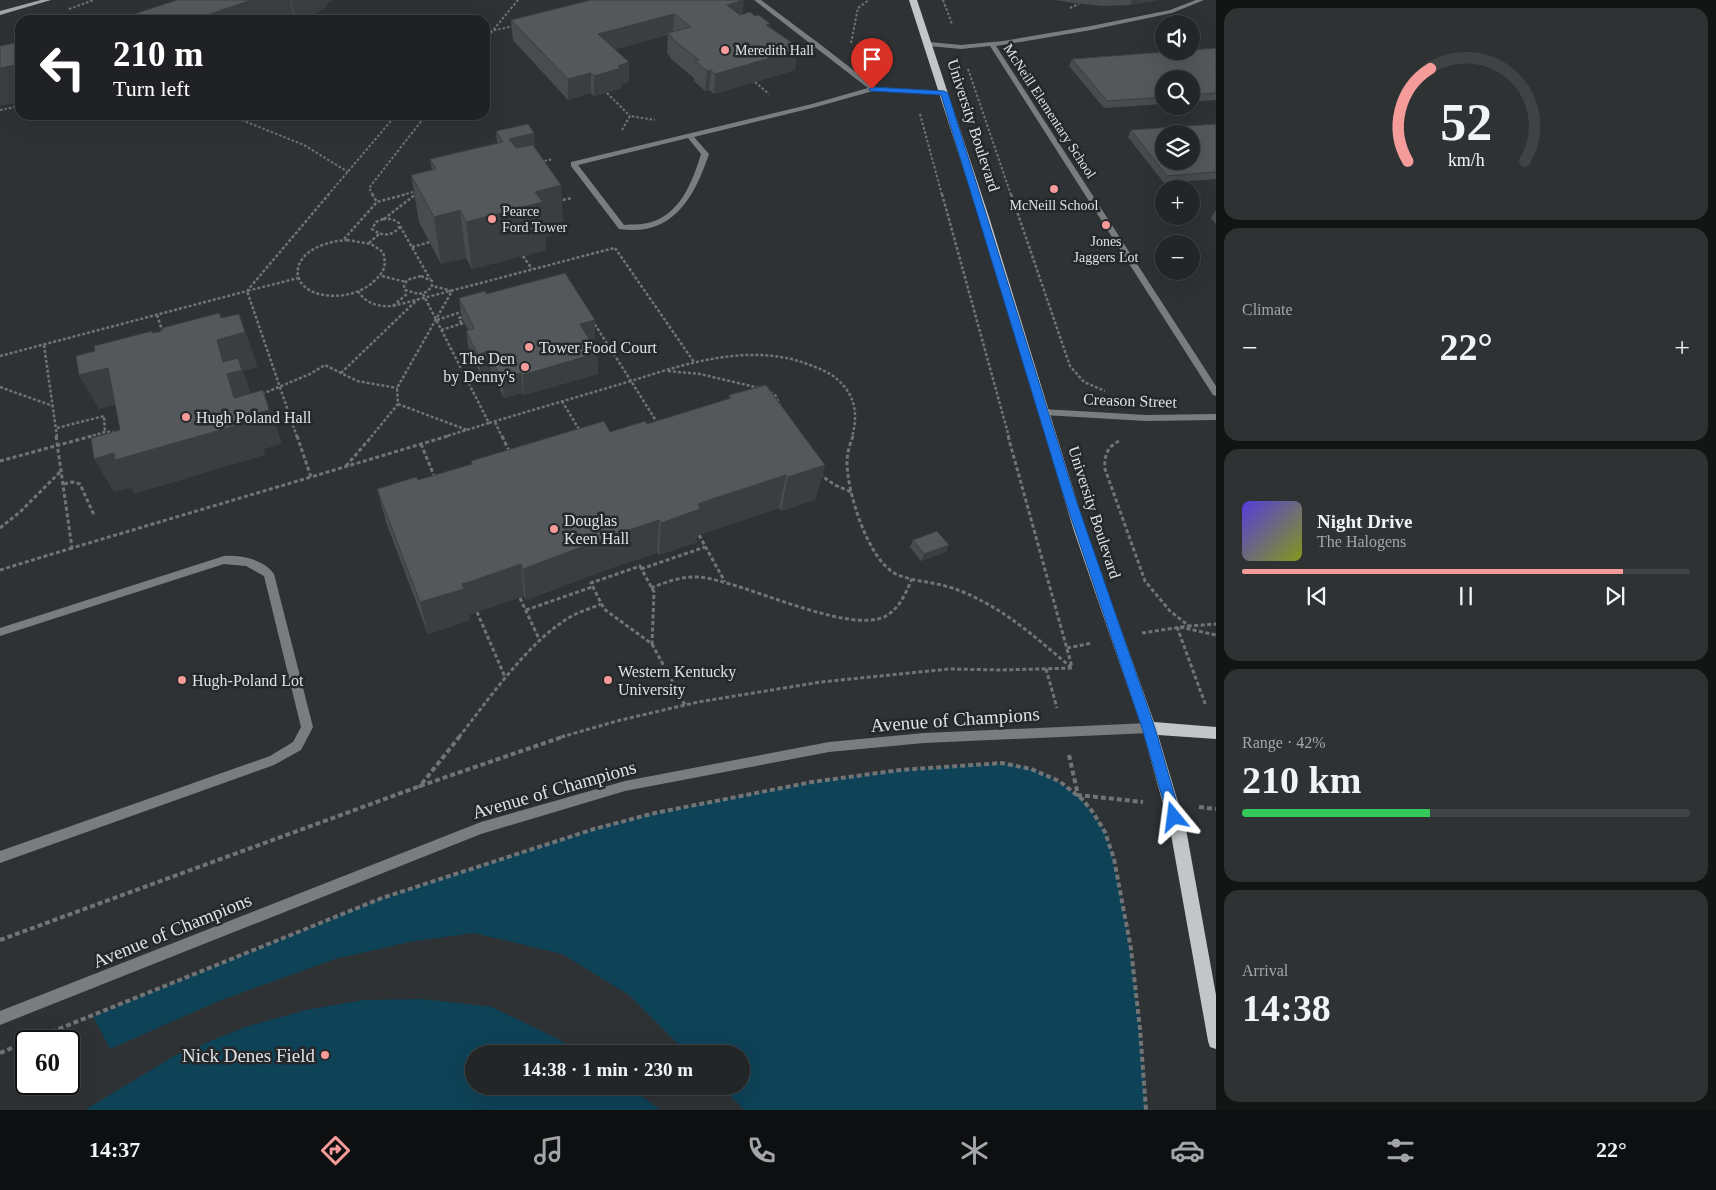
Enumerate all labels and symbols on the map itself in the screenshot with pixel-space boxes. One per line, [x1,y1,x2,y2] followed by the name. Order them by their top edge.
[851,38,893,89] pin
[1001,41,1099,181] street label: McNeill Elementary School
[735,43,814,58] place label: Meredith Hall
[719,44,731,56] marker: Meredith Hall
[943,57,1003,194] street label: University Boulevard
[1048,183,1060,195] marker: McNeill School
[1009,198,1099,213] place label: McNeill School
[502,204,568,235] place label: Pearce Ford Tower
[486,213,498,225] marker: Pearce Ford Tower
[1100,219,1112,231] marker: Jones Jaggers Lot
[1074,234,1139,265] place label: Jones Jaggers Lot
[539,339,658,356] place label: Tower Food Court
[523,341,535,353] marker: Tower Food Court
[443,350,515,386] place label: The Den by Denny's
[519,361,531,373] marker: The Den by Denny's
[1083,390,1178,411] street label: Creason Street
[196,409,312,427] place label: Hugh Poland Hall
[180,411,192,423] marker: Hugh Poland Hall
[1064,444,1124,581] street label: University Boulevard
[564,512,630,547] place label: Douglas Keen Hall
[548,523,560,535] marker: Douglas Keen Hall
[618,663,736,699] place label: Western Kentucky University
[192,672,304,690] place label: Hugh-Poland Lot
[176,674,188,686] marker: Hugh-Poland Lot
[602,674,614,686] marker: Western Kentucky University
[870,703,1040,736] street label: Avenue of Champions
[470,756,639,823] street label: Avenue of Champions
[1147,790,1199,842] position arrow
[90,889,255,972] street label: Avenue of Champions
[15,1030,80,1095] speed limit sign: 60
[182,1045,315,1066] place label: Nick Denes Field
[319,1049,331,1061] marker: Nick Denes Field

